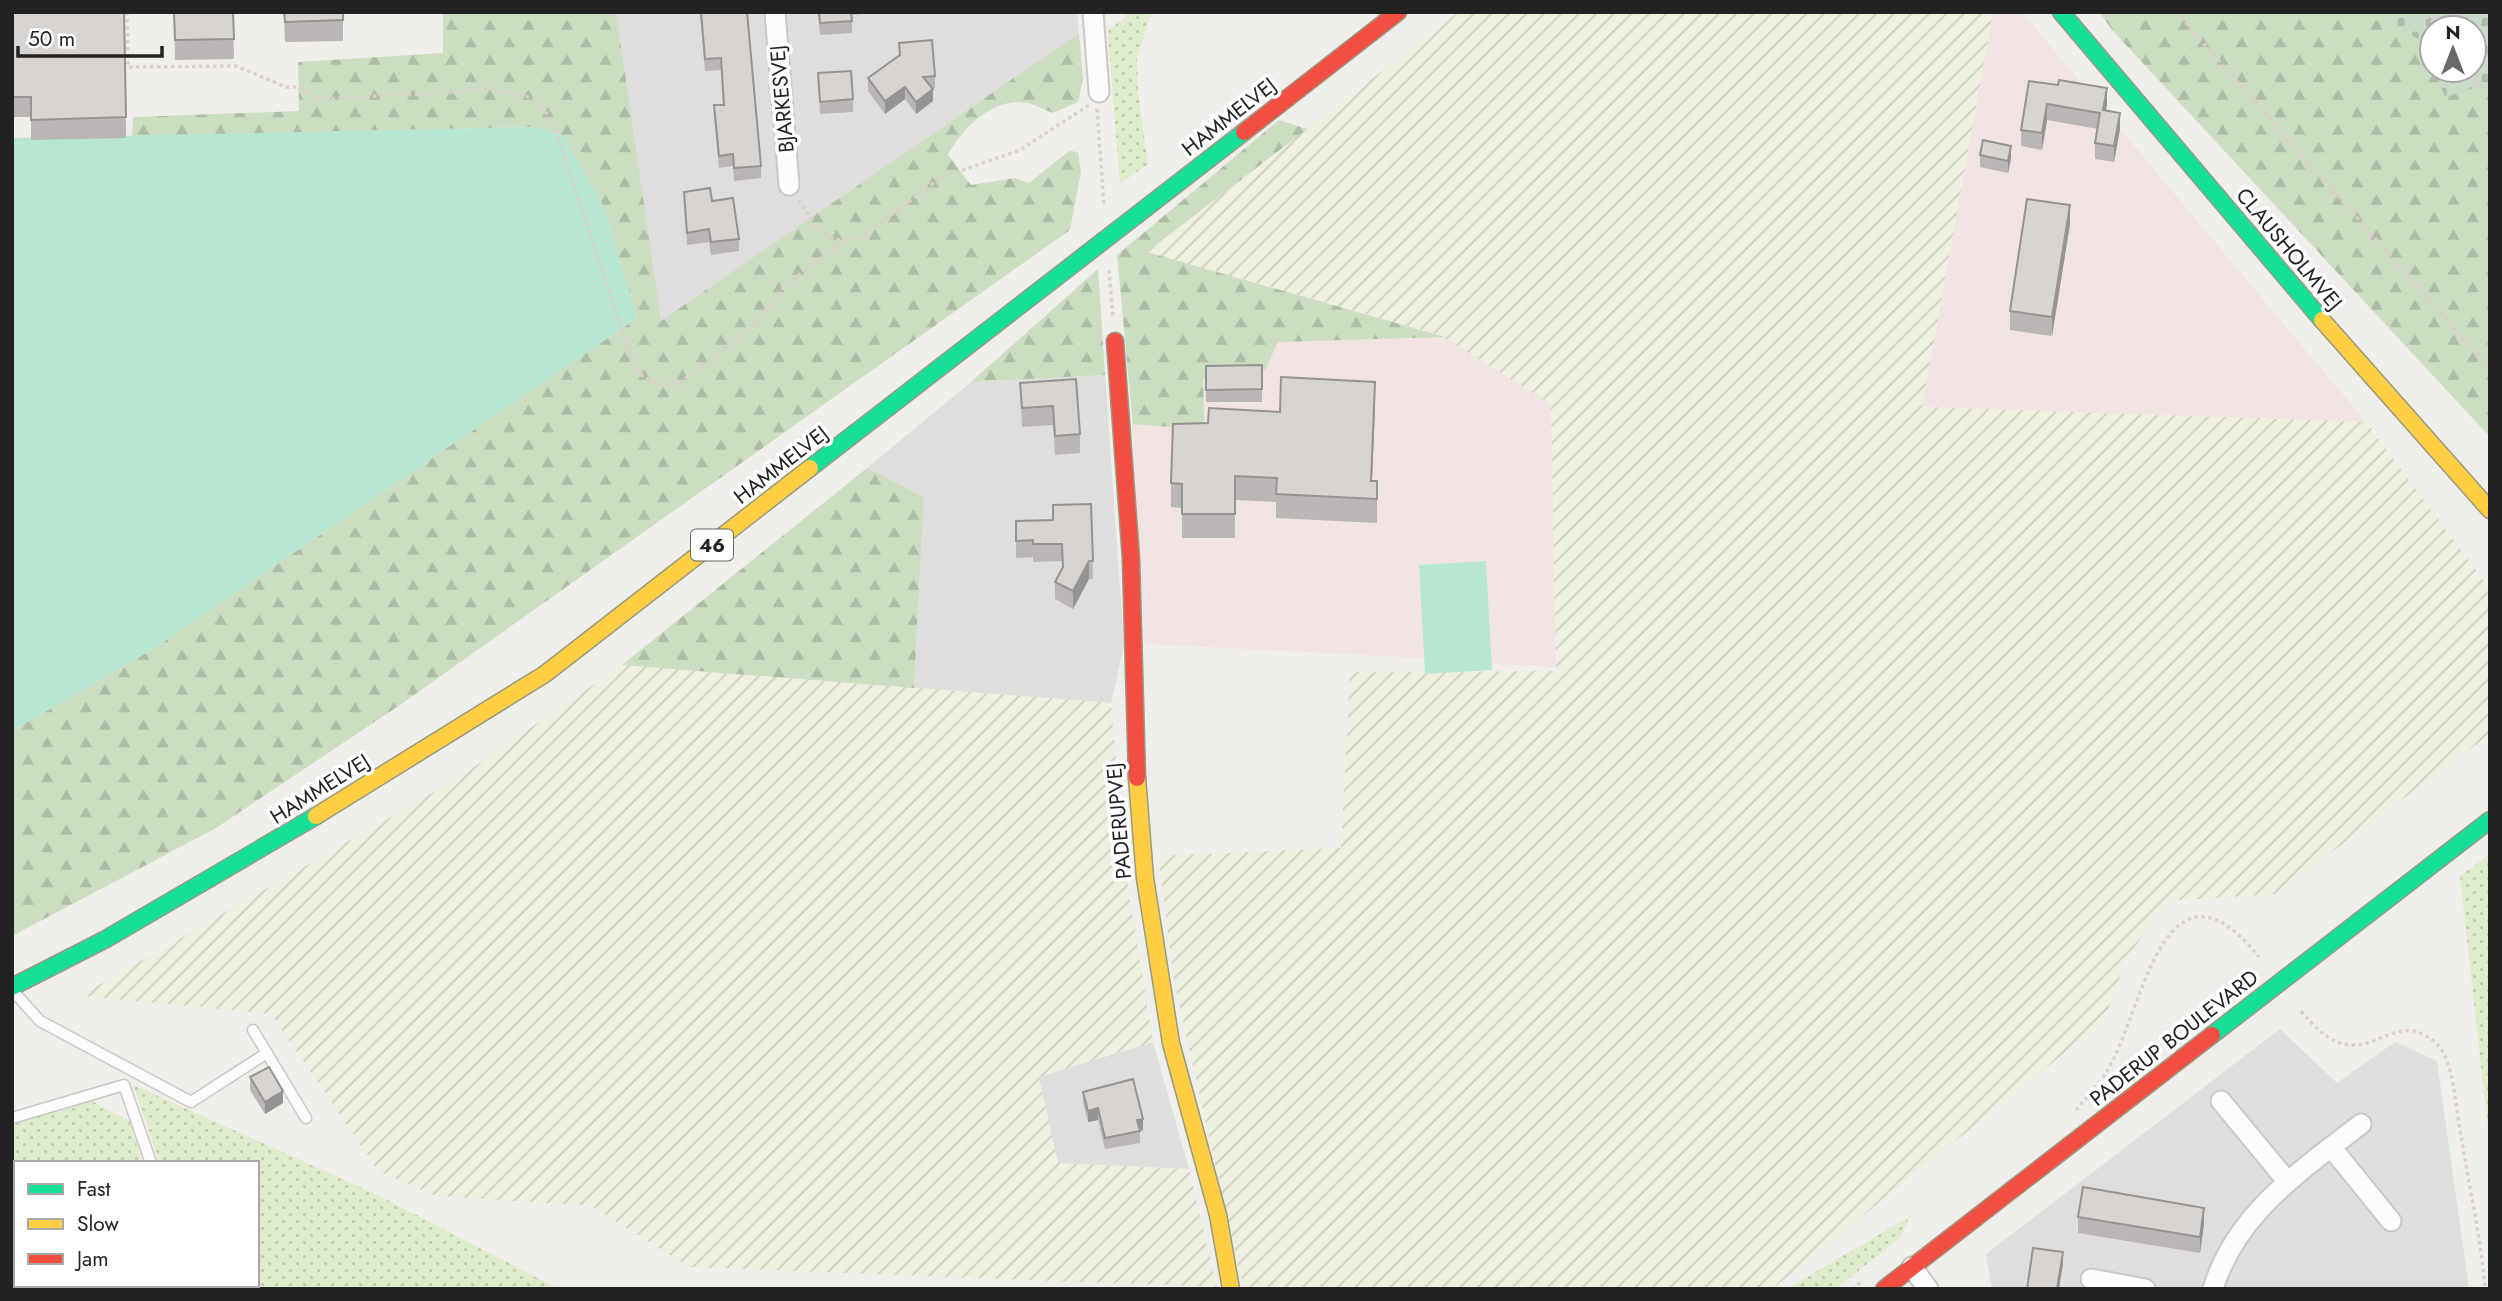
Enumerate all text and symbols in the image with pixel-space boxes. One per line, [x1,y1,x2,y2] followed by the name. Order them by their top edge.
[18,14,161,58] scale bar
[2418,14,2488,84] north arrow
[2445,19,2461,46] text: N
[28,24,75,54] text: 50 m
[762,44,802,154] street label: BJARKESVEJ
[1176,71,1282,163] street label: HAMMELVEJ
[2229,181,2349,317] street label: CLAUSHOLMVEJ
[728,419,834,511] street label: HAMMELVEJ
[691,530,733,560] road number: 46
[264,747,376,831] street label: HAMMELVEJ
[1099,762,1139,880] street label: PADERUPVEJ
[2083,963,2265,1113] street label: PADERUP BOULEVARD
[14,1161,259,1287] legend
[77,1174,110,1204] text: Fast
[77,1209,119,1239] text: Slow
[74,1244,109,1274] text: Jam

